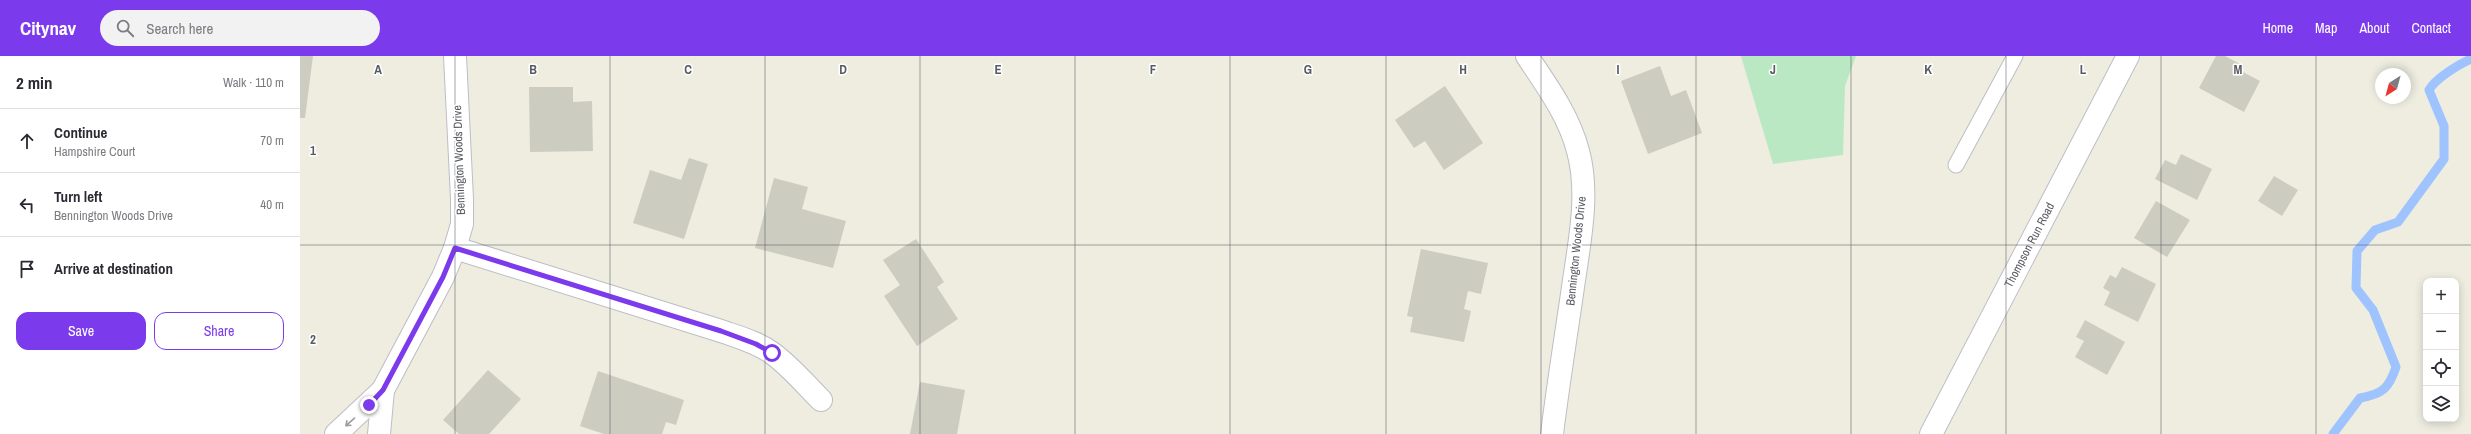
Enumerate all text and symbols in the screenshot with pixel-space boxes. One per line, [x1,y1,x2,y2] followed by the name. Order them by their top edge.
[100,10,380,46] search box
[20,15,76,41] text: Citynav
[114,17,136,39] icon: search
[146,18,213,39] text: Search here
[2262,19,2293,37] text: Home
[2315,19,2337,37] text: Map
[2359,19,2389,37] text: About
[2411,19,2451,37] text: Contact
[374,61,382,78] text: A
[529,61,537,78] text: B
[684,61,692,78] text: C
[839,61,847,78] text: D
[994,61,1002,78] text: E
[1150,61,1157,78] text: F
[1304,61,1312,78] text: G
[1459,61,1467,78] text: H
[1617,61,1620,78] text: I
[1770,61,1776,78] text: J
[1924,61,1932,78] text: K
[2080,61,2087,78] text: L
[2234,61,2243,78] text: M
[2375,68,2411,104] north arrow
[16,71,52,94] text: 2 min
[223,74,284,91] text: Walk · 110 m
[449,105,469,215] street label: Bennington Woods Drive
[54,122,107,143] text: Continue
[16,130,38,152] icon: ahead
[260,132,284,149] text: 70 m
[310,142,316,159] text: 1
[54,143,135,160] text: Hampshire Court
[54,186,102,207] text: Turn left
[16,194,38,216] icon: left
[260,196,284,213] text: 40 m
[1562,196,1590,306] street label: Bennington Woods Drive
[2001,200,2058,290] street label: Thompson Run Road
[54,207,173,224] text: Bennington Woods Drive
[16,258,38,280] icon: arrive
[54,258,173,279] text: Arrive at destination
[2423,278,2459,422] map controls
[2423,278,2459,314] button: +
[16,312,146,350] button: Save
[154,312,284,350] button: Share
[2423,314,2459,350] button: −
[310,331,316,348] text: 2
[763,344,781,362] route start
[2423,350,2459,386] button: locate
[2423,386,2459,422] button: layers
[360,396,378,414] route end
[345,417,355,427] one-way arrow

